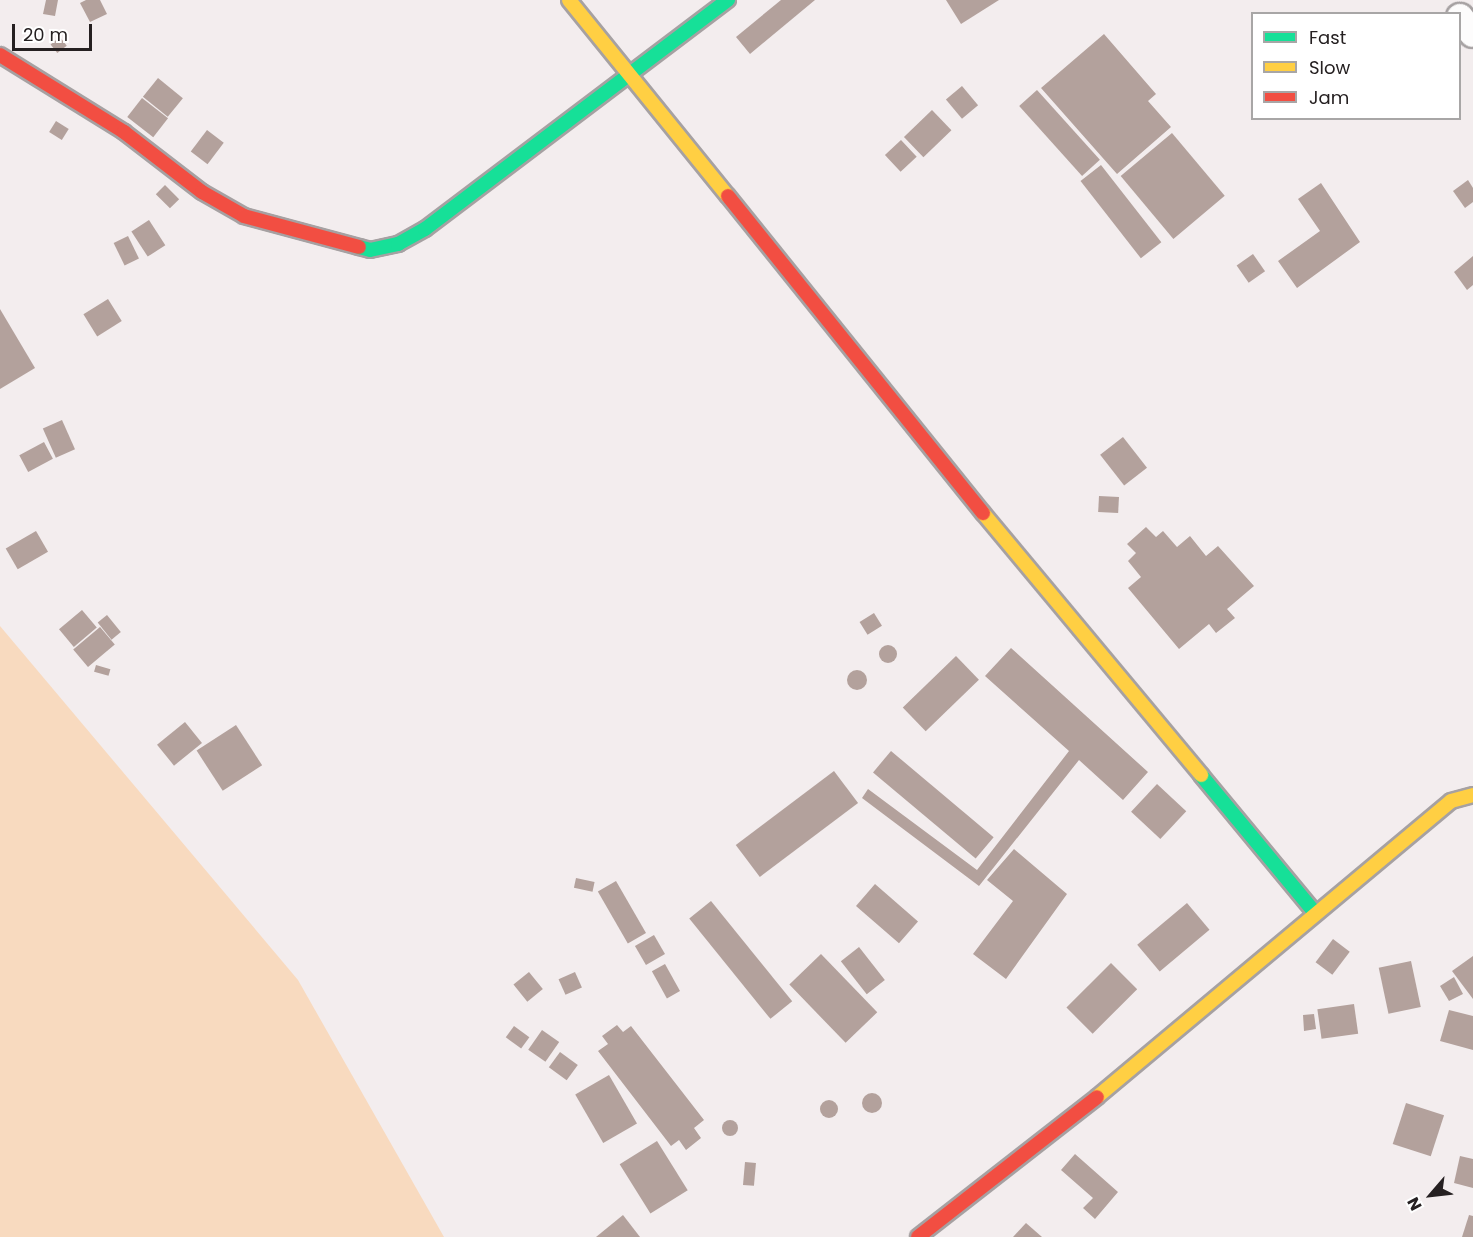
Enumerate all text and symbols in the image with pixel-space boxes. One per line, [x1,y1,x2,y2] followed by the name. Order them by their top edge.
[15,12,94,50] scale bar
[1251,12,1461,120] legend
[23,22,68,47] text: 20 m
[1309,25,1346,50] text: Fast
[1309,55,1350,80] text: Slow
[1309,85,1349,110] text: Jam
[1401,1165,1461,1225] north arrow
[1402,1193,1428,1214] text: N

